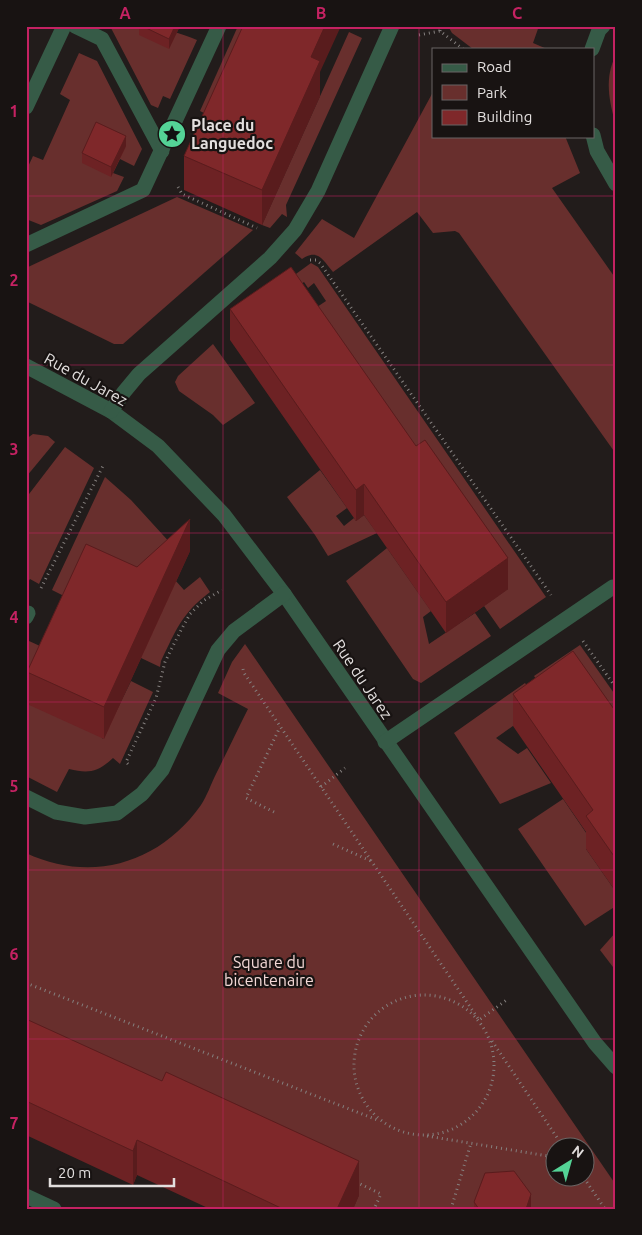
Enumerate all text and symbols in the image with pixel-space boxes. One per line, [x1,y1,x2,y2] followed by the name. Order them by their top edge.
[119,4,131,22] text: A
[316,4,326,22] text: B
[512,4,522,22] text: C
[432,48,594,138] legend
[477,58,512,75] text: Road
[477,84,507,101] text: Park
[9,102,19,120] text: 1
[477,108,532,125] text: Building
[191,116,273,152] place label: Place du Languedoc
[157,119,187,149] place icon: Place du Languedoc
[9,271,19,289] text: 2
[41,349,131,409] street label: Rue du Jarez
[9,440,19,458] text: 3
[9,608,19,626] text: 4
[330,636,396,722] street label: Rue du Jarez
[9,777,19,795] text: 5
[9,945,19,963] text: 6
[224,953,314,989] park label: Square du bicentenaire
[9,1114,19,1132] text: 7
[544,1138,594,1188] north arrow
[569,1142,587,1161] text: N
[50,1155,174,1187] scale bar
[58,1164,91,1181] text: 20 m

